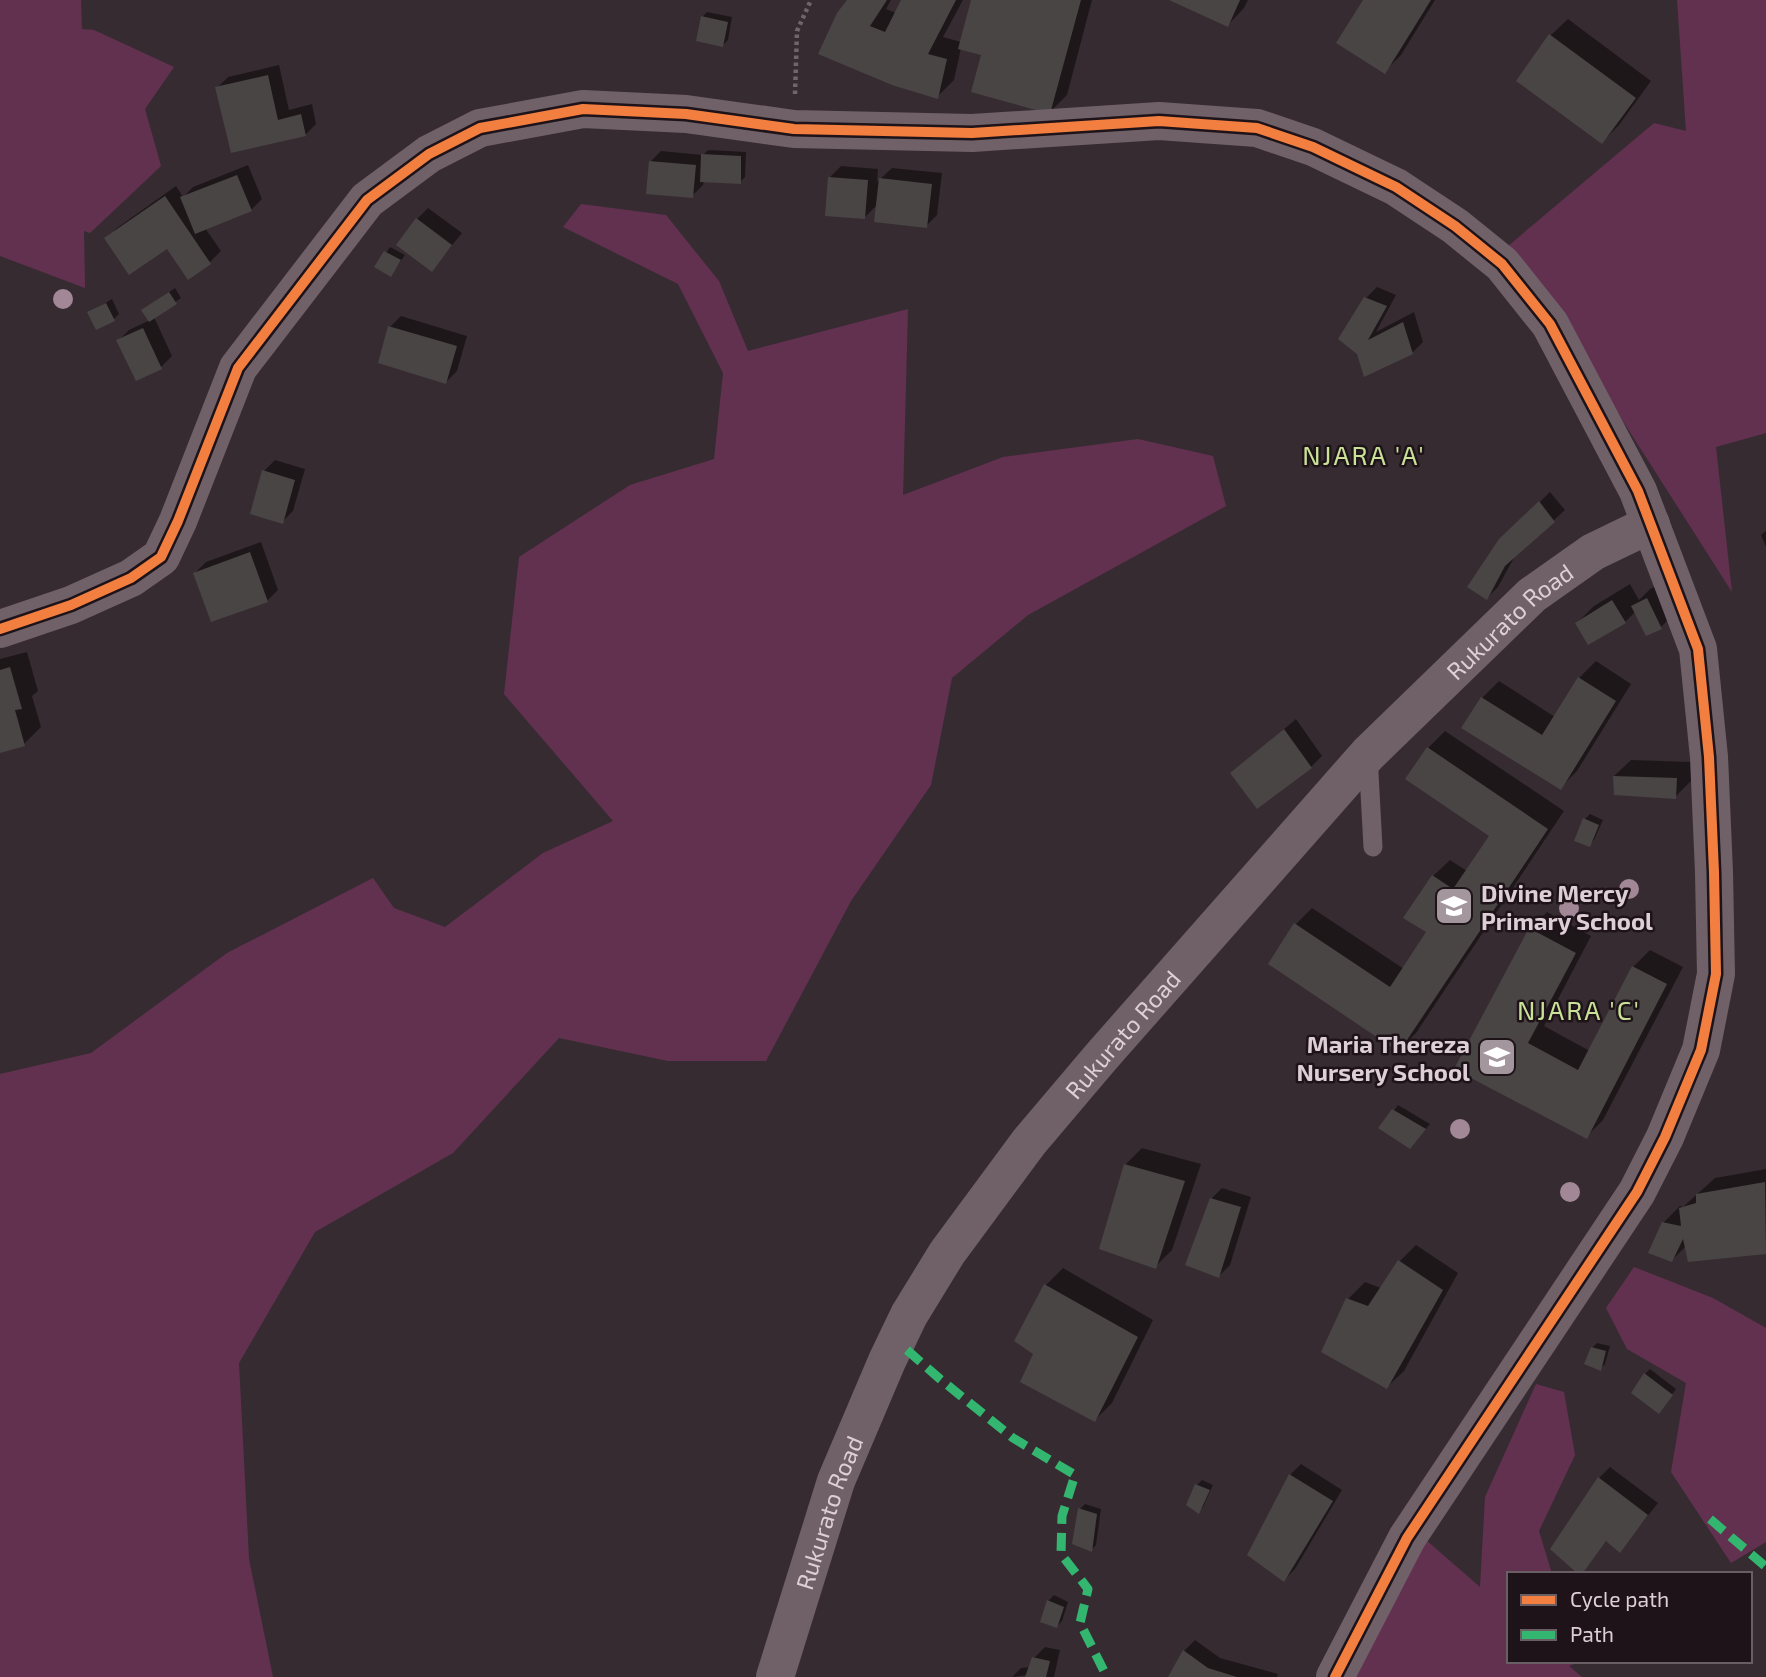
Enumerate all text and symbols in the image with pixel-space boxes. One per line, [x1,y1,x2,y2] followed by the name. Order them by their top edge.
[1302,439,1426,470] district label: NJARA 'A'
[1440,556,1578,685] street label: Rukurato Road
[1481,878,1653,935] place label: Divine Mercy Primary School
[1433,885,1475,927] school or university icon: Divine Mercy Primary School
[1058,964,1186,1104] street label: Rukurato Road
[1517,994,1641,1025] district label: NJARA 'C'
[1297,1029,1470,1086] place label: Maria Thereza Nursery School
[1476,1036,1518,1078] school or university icon: Maria Thereza Nursery School
[789,1431,868,1593] street label: Rukurato Road
[1507,1572,1752,1663] legend
[1570,1586,1669,1611] text: Cycle path
[1570,1621,1614,1646] text: Path

